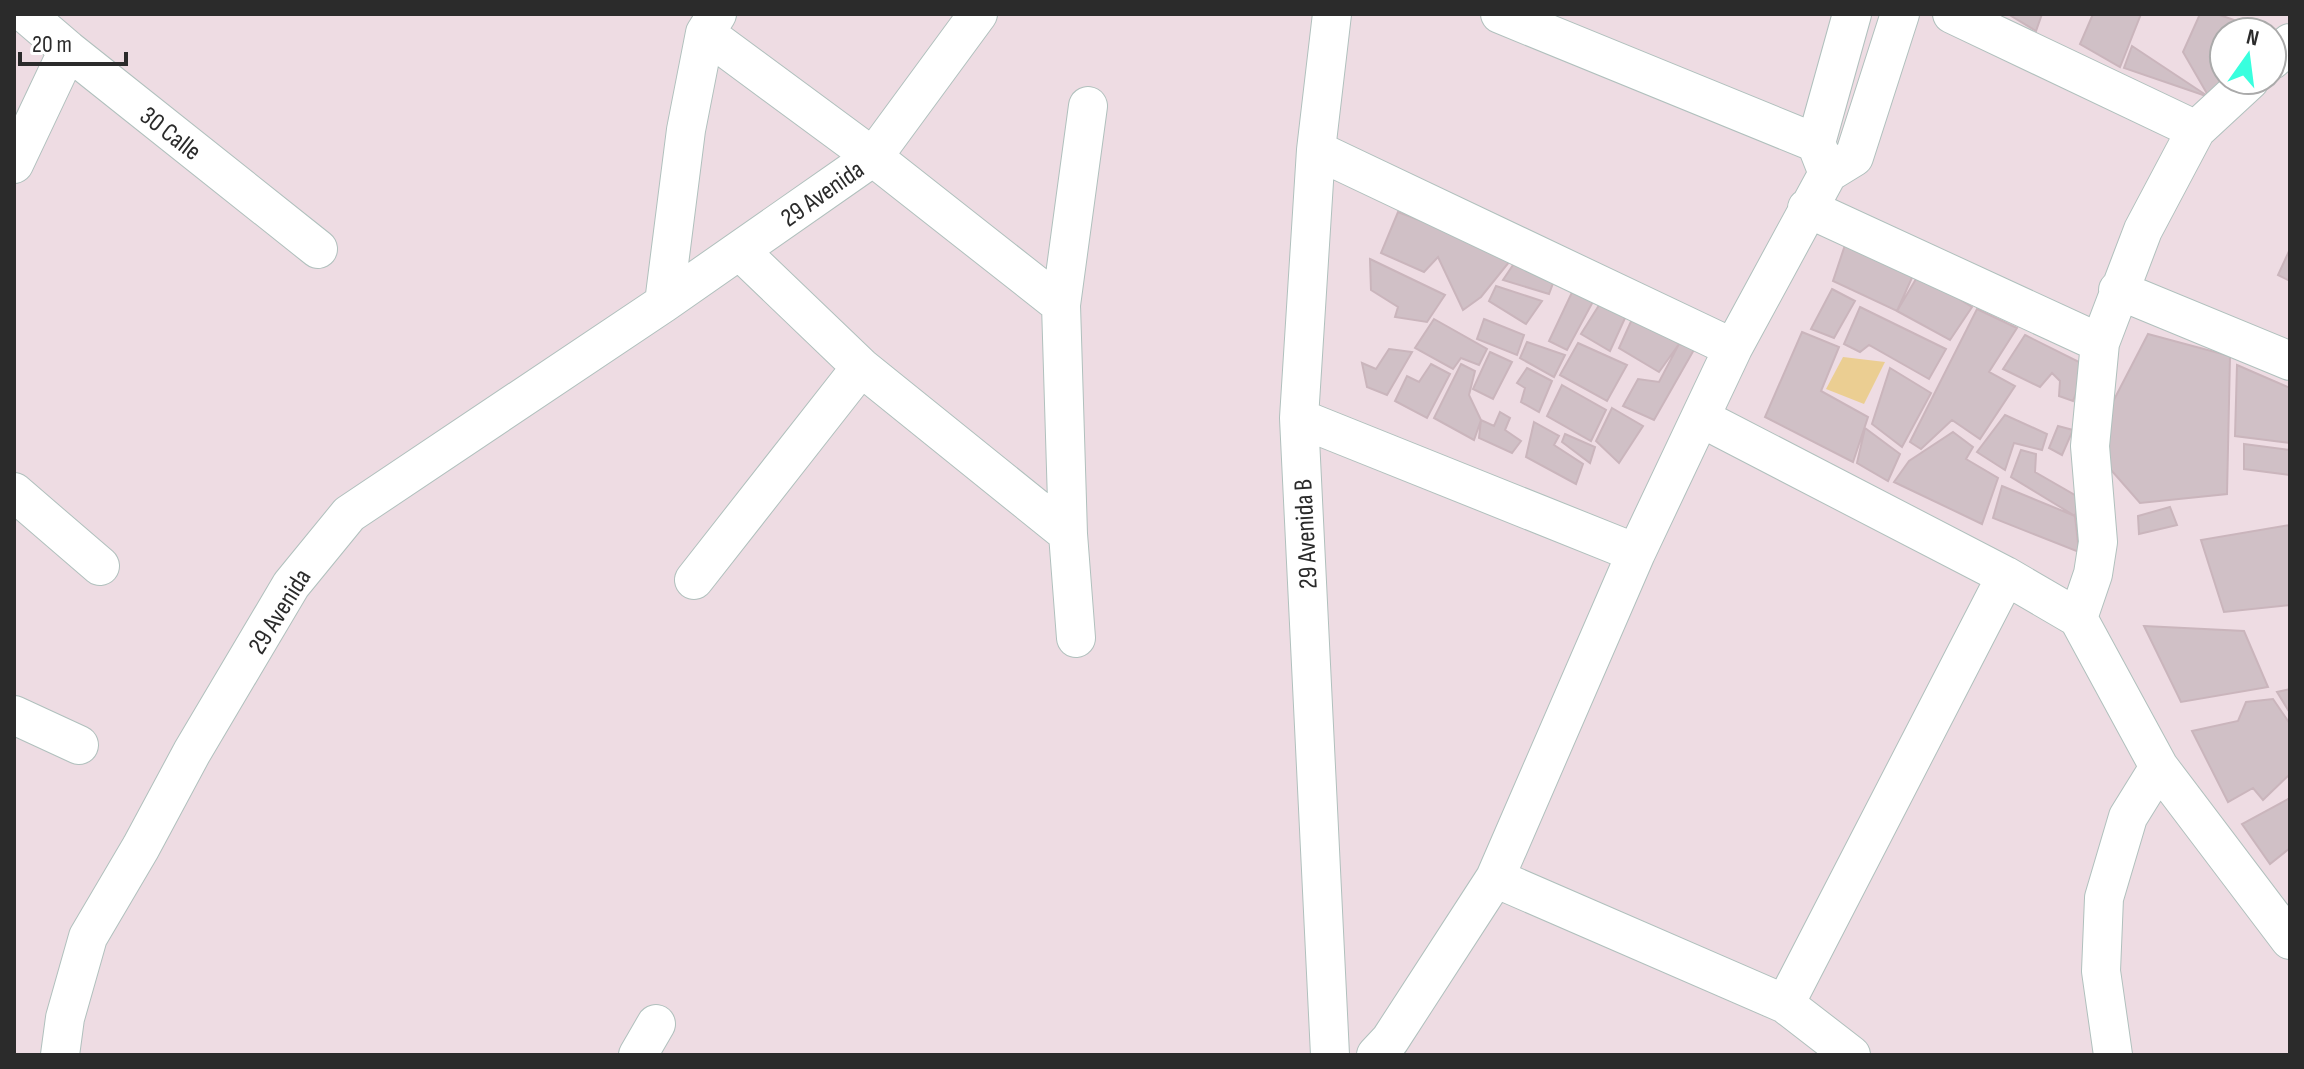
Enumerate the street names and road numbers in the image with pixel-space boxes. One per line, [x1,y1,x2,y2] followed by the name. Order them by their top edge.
[133,101,207,168] street label: 30 Calle
[775,154,870,234] street label: 29 Avenida
[1288,478,1325,590] street label: 29 Avenida B
[242,564,318,660] street label: 29 Avenida

